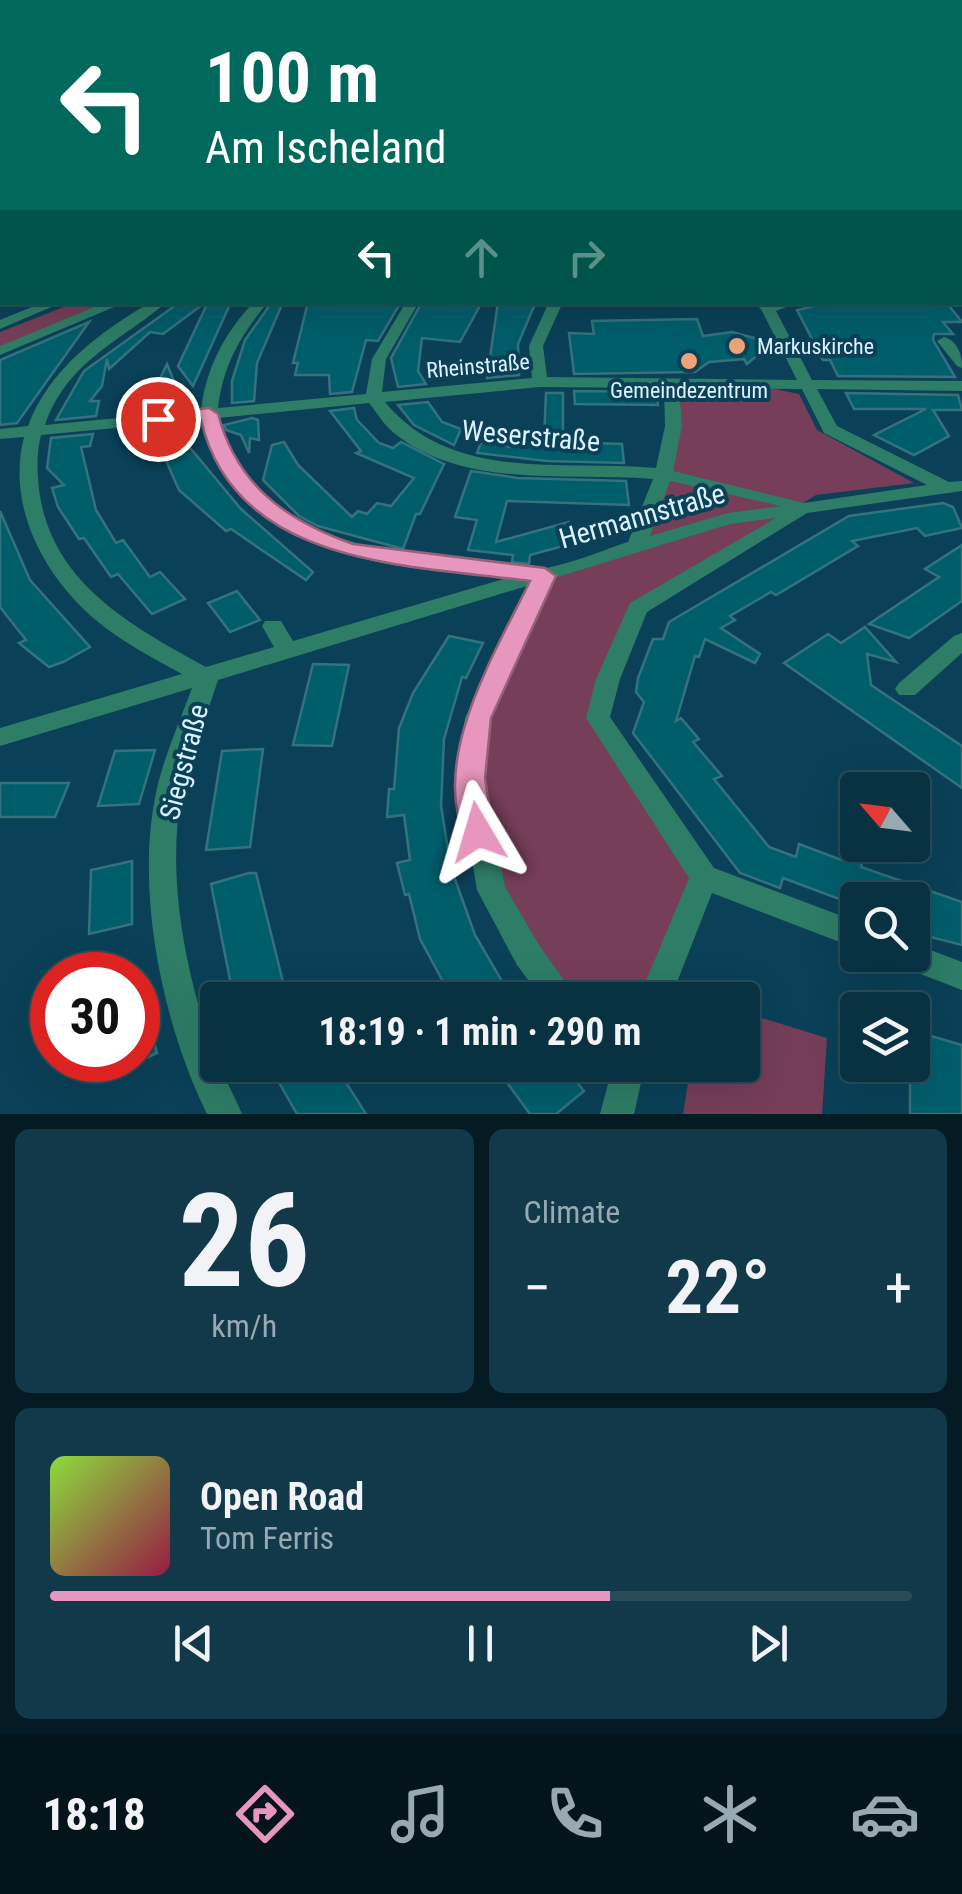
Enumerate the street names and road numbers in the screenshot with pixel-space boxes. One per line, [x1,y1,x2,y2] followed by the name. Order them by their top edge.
[425,349,531,383] street label: Rheinstraße
[460,414,602,458] street label: Weserstraße
[555,477,729,555] street label: Hermannstraße
[153,701,215,823] street label: Siegstraße

